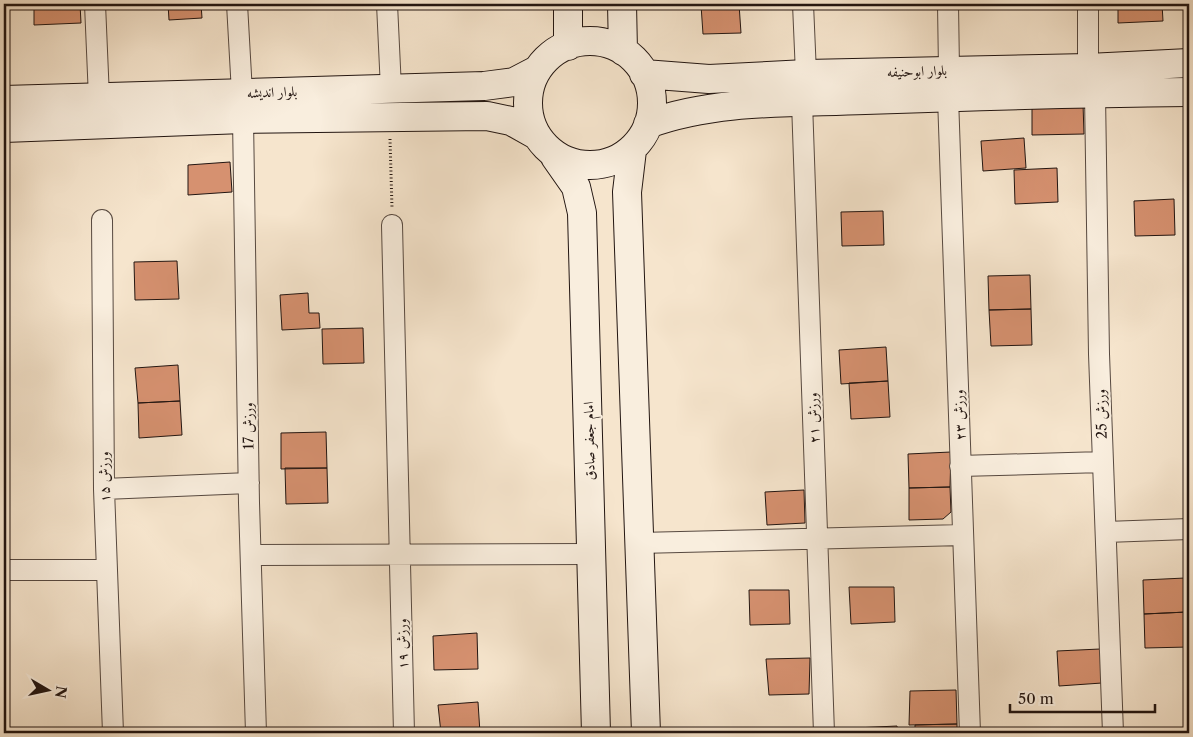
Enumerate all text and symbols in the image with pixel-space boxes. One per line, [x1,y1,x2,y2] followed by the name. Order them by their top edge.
[887,61,948,81] street label: بلوار ابوحنیفه
[246,82,298,102] street label: بلوار اندیشه
[949,389,969,441] street label: ورزش ۲۳
[1091,389,1111,439] street label: ورزش 25
[803,392,823,444] street label: ورزش ۲۱
[579,401,603,481] street label: امام جعفر صادق
[239,402,257,450] street label: ورزش 17
[95,451,113,503] street label: ورزش ۱۵
[393,618,411,670] street label: ورزش ۱۹
[22,664,72,714] north arrow
[1010,682,1156,714] scale bar
[51,685,71,699] text: N
[1018,689,1054,708] text: 50 m

